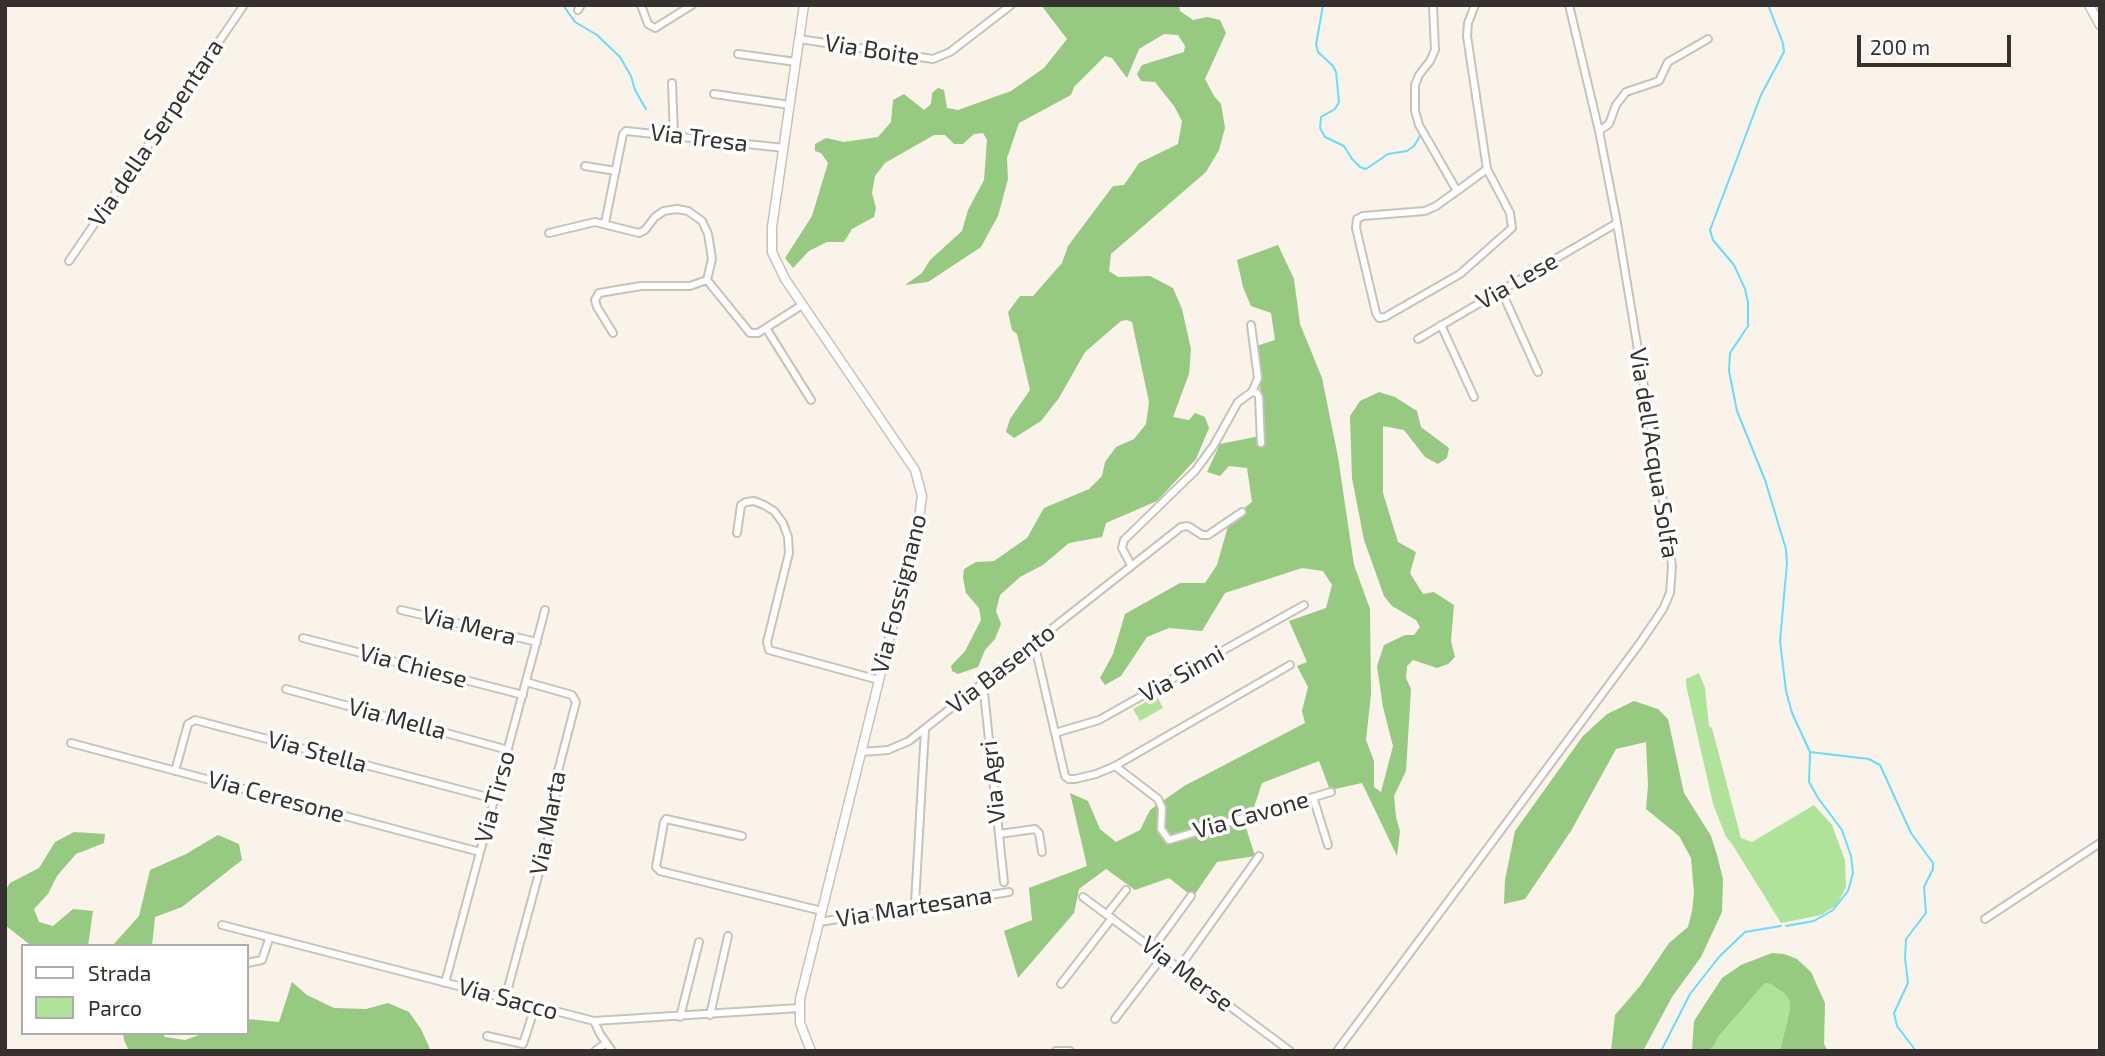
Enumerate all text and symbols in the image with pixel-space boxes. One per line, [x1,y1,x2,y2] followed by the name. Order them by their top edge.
[1860,21,2014,65] scale bar
[823,28,921,72] street label: Via Boite
[82,34,230,232] street label: Via della Serpentara
[1870,34,1930,59] text: 200 m
[648,118,750,158] street label: Via Tresa
[1471,246,1563,316] street label: Via Lese
[1623,346,1685,560] street label: Via dell'Acqua Solfa
[865,511,933,677] street label: Via Fossignano
[419,600,519,652] street label: Via Mera
[941,618,1061,720] street label: Via Basento
[356,638,470,694] street label: Via Chiese
[1135,639,1229,709] street label: Via Sinni
[345,692,449,746] street label: Via Mella
[264,725,370,779] street label: Via Stella
[974,739,1012,825] street label: Via Agri
[469,748,521,846] street label: Via Tirso
[204,765,348,829] street label: Via Ceresone
[524,769,572,877] street label: Via Marta
[1190,785,1312,845] street label: Via Cavone
[834,880,994,934] street label: Via Martesana
[1135,930,1239,1018] street label: Via Merse
[21,944,248,1035] legend
[88,960,151,985] text: Strada
[455,972,561,1026] street label: Via Sacco
[88,995,142,1020] text: Parco

